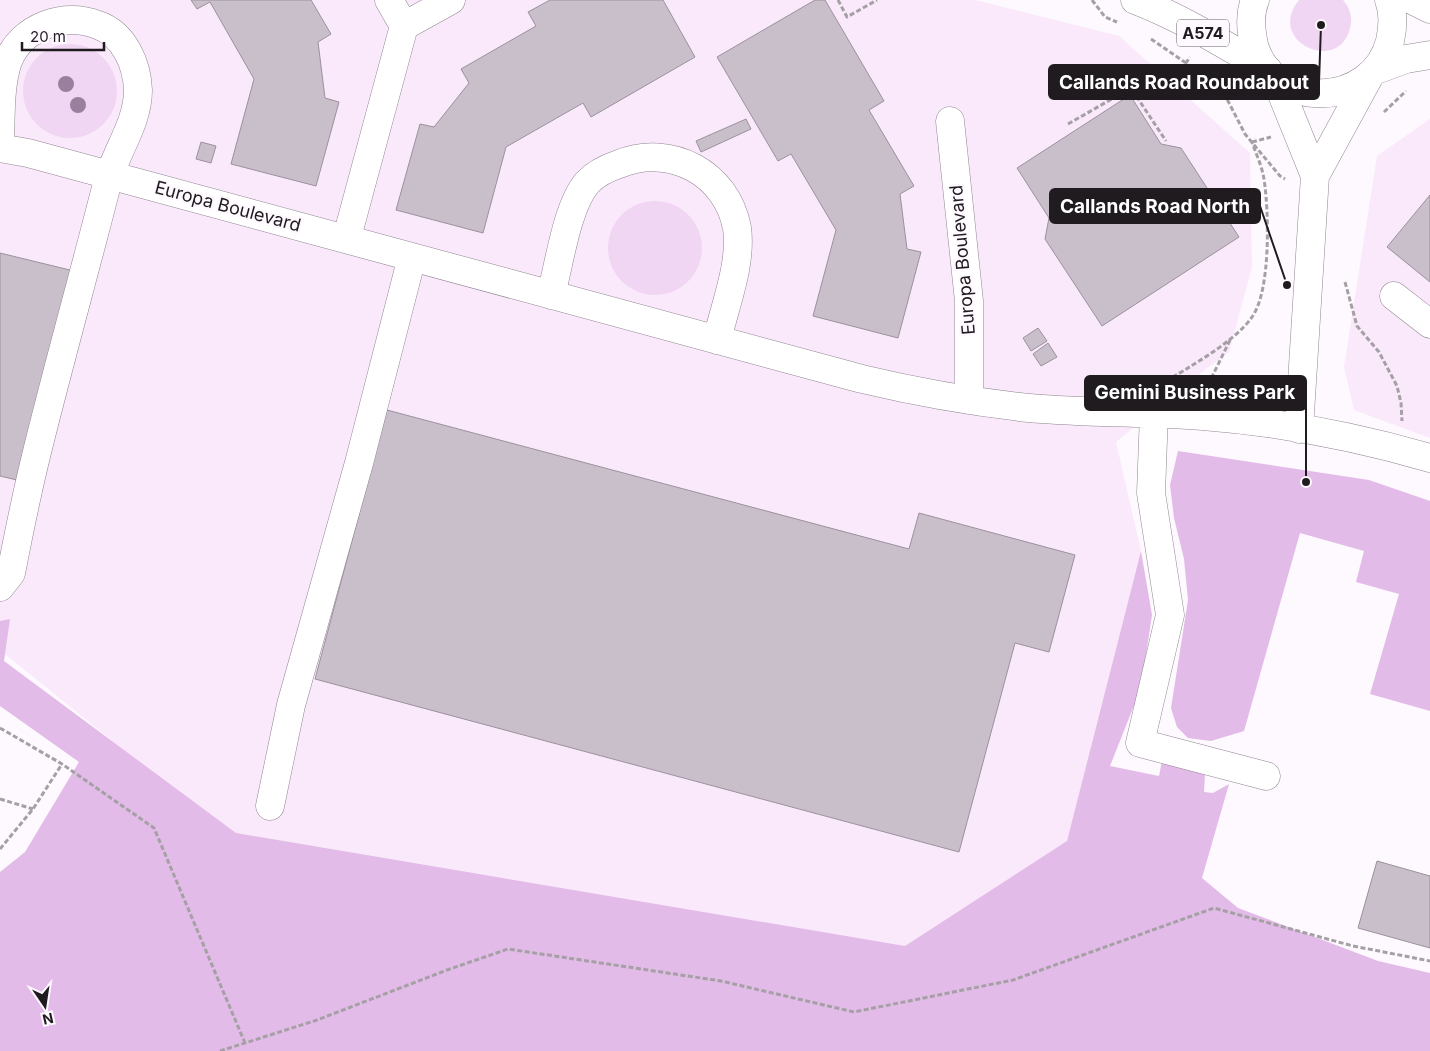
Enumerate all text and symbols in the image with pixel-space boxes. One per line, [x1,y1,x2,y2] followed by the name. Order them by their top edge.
[1177,19,1229,46] road number: A574
[22,20,105,52] scale bar
[30,27,66,46] text: 20 m
[1049,65,1319,99] callout: Callands Road Roundabout
[1059,71,1309,94] text: Callands Road Roundabout
[153,176,303,236] street label: Europa Boulevard
[945,184,979,336] street label: Europa Boulevard
[1050,189,1260,223] callout: Callands Road North
[1060,195,1250,218] text: Callands Road North
[1085,376,1306,410] callout: Gemini Business Park
[1095,381,1295,404] text: Gemini Business Park
[20,981,70,1031] north arrow
[41,1010,55,1029] text: N

